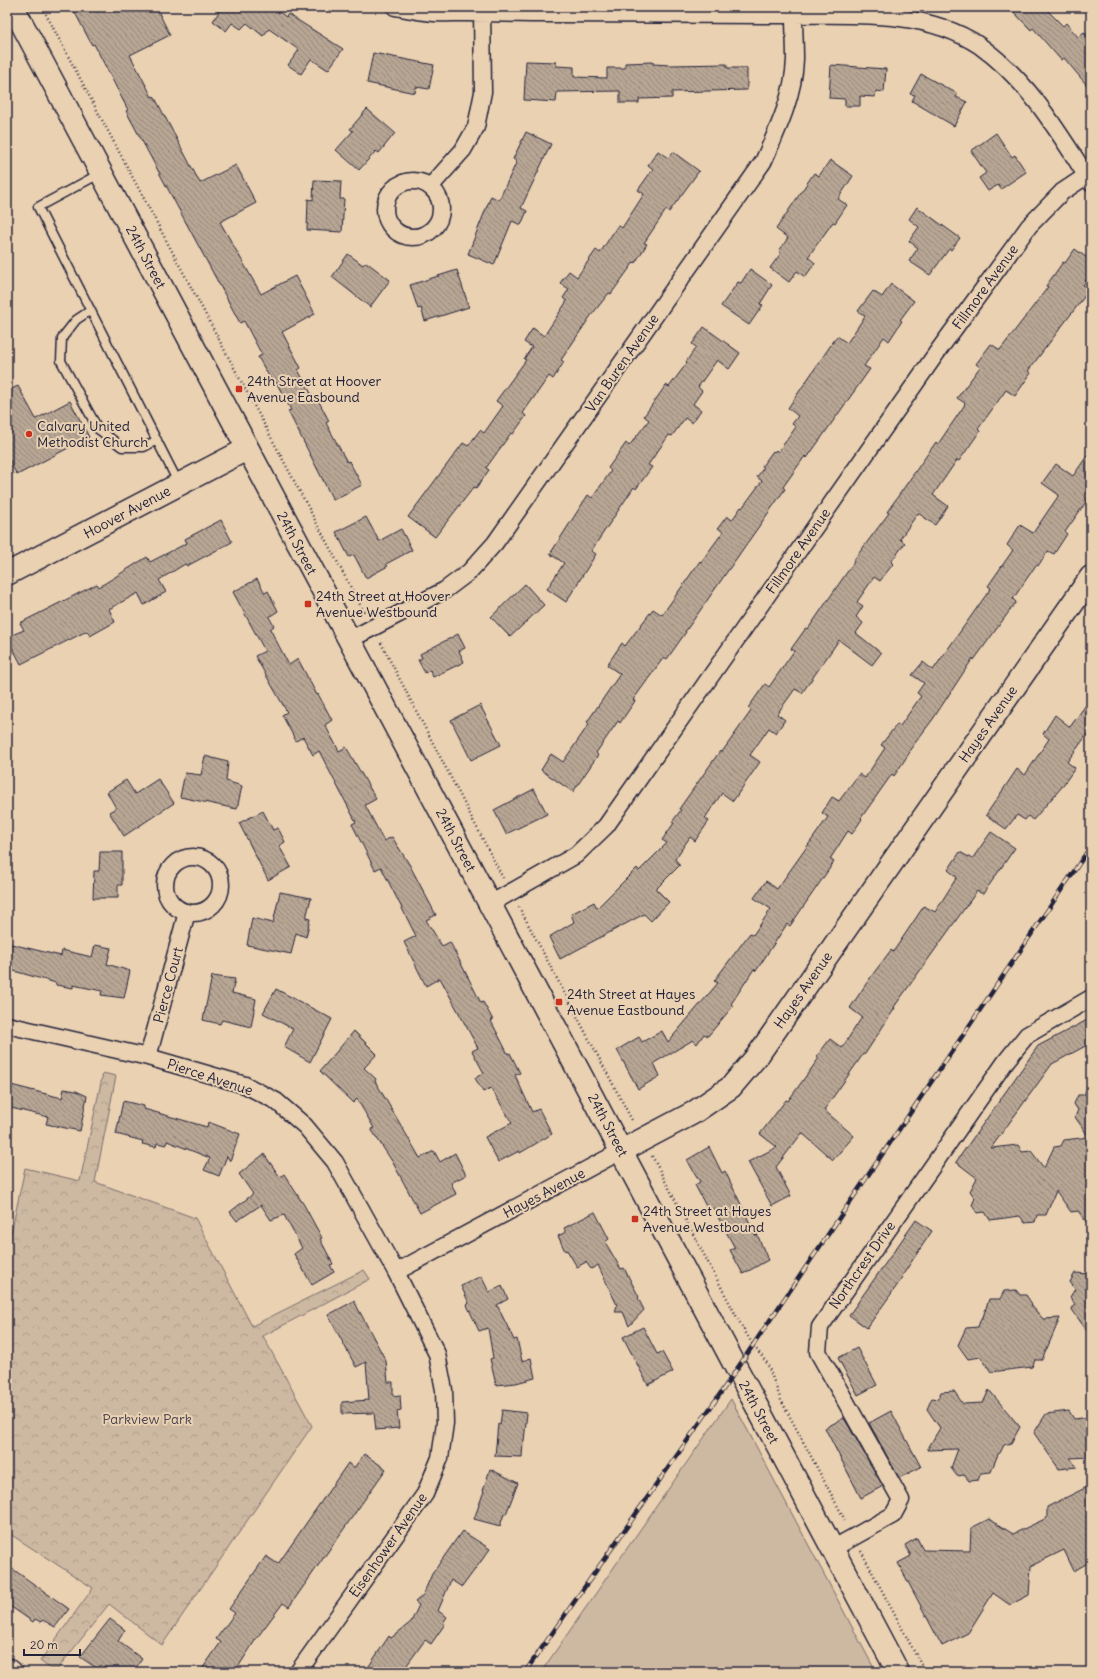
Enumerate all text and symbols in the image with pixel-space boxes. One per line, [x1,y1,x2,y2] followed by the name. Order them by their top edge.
[122,222,170,292] street label: 24th Street
[948,241,1022,333] street label: Fillmore Avenue
[581,310,663,416] street label: Van Buren Avenue
[247,372,382,406] place label: 24th Street at Hoover Avenue Easbound
[234,384,244,394] marker: 24th Street at Hoover Avenue Easbound
[37,417,148,451] place label: Calvary United Methodist Church
[24,429,34,439] marker: Calvary United Methodist Church
[80,481,174,543] street label: Hoover Avenue
[762,505,834,597] street label: Fillmore Avenue
[273,508,321,578] street label: 24th Street
[316,587,451,621] place label: 24th Street at Hoover Avenue Westbound
[303,599,313,609] marker: 24th Street at Hoover Avenue Westbound
[955,682,1021,766] street label: Hayes Avenue
[432,805,480,875] street label: 24th Street
[149,945,187,1025] street label: Pierce Court
[770,948,836,1032] street label: Hayes Avenue
[567,985,695,1019] place label: 24th Street at Hayes Avenue Eastbound
[554,997,564,1007] marker: 24th Street at Hayes Avenue Eastbound
[165,1055,255,1099] street label: Pierce Avenue
[584,1090,632,1160] street label: 24th Street
[500,1164,588,1222] street label: Hayes Avenue
[643,1202,771,1236] place label: 24th Street at Hayes Avenue Westbound
[630,1214,640,1224] marker: 24th Street at Hayes Avenue Westbound
[825,1217,899,1313] street label: Northcrest Drive
[735,1377,783,1447] street label: 24th Street
[102,1410,192,1428] park label: Parkview Park
[345,1489,431,1601] street label: Eisenhower Avenue
[24,1631,80,1657] scale bar
[30,1637,58,1652] text: 20 m

